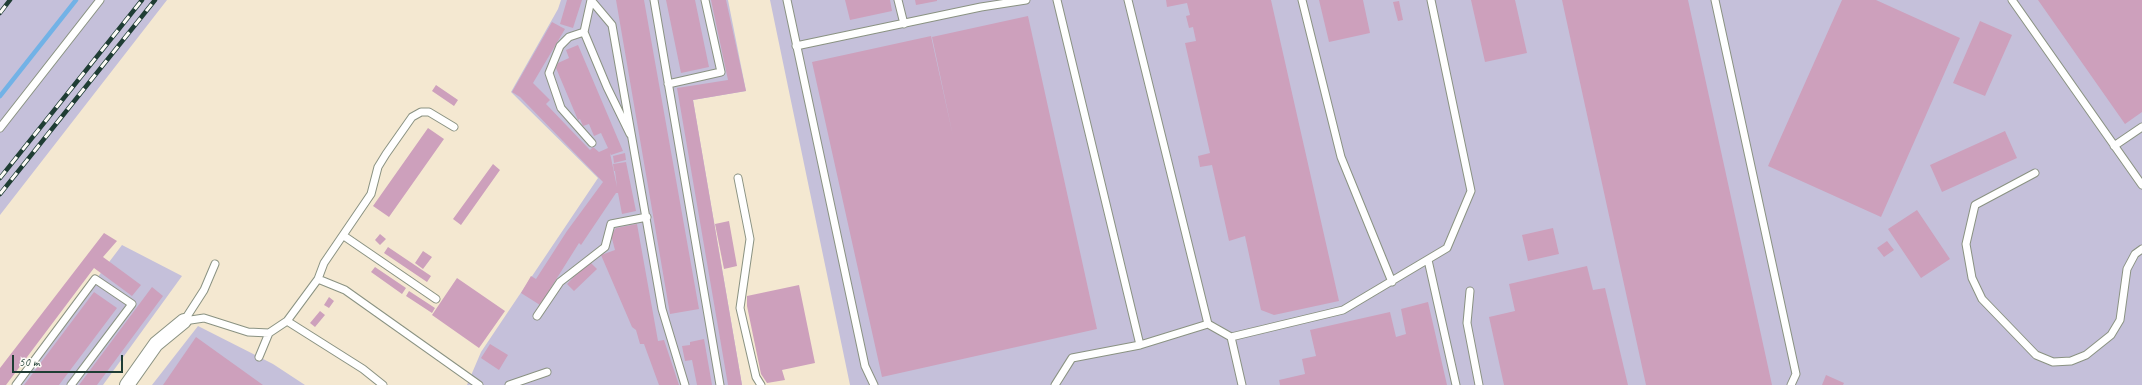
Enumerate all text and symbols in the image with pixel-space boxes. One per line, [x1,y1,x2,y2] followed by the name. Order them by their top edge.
[14,347,125,373] scale bar
[19,354,39,370] text: 50 m

